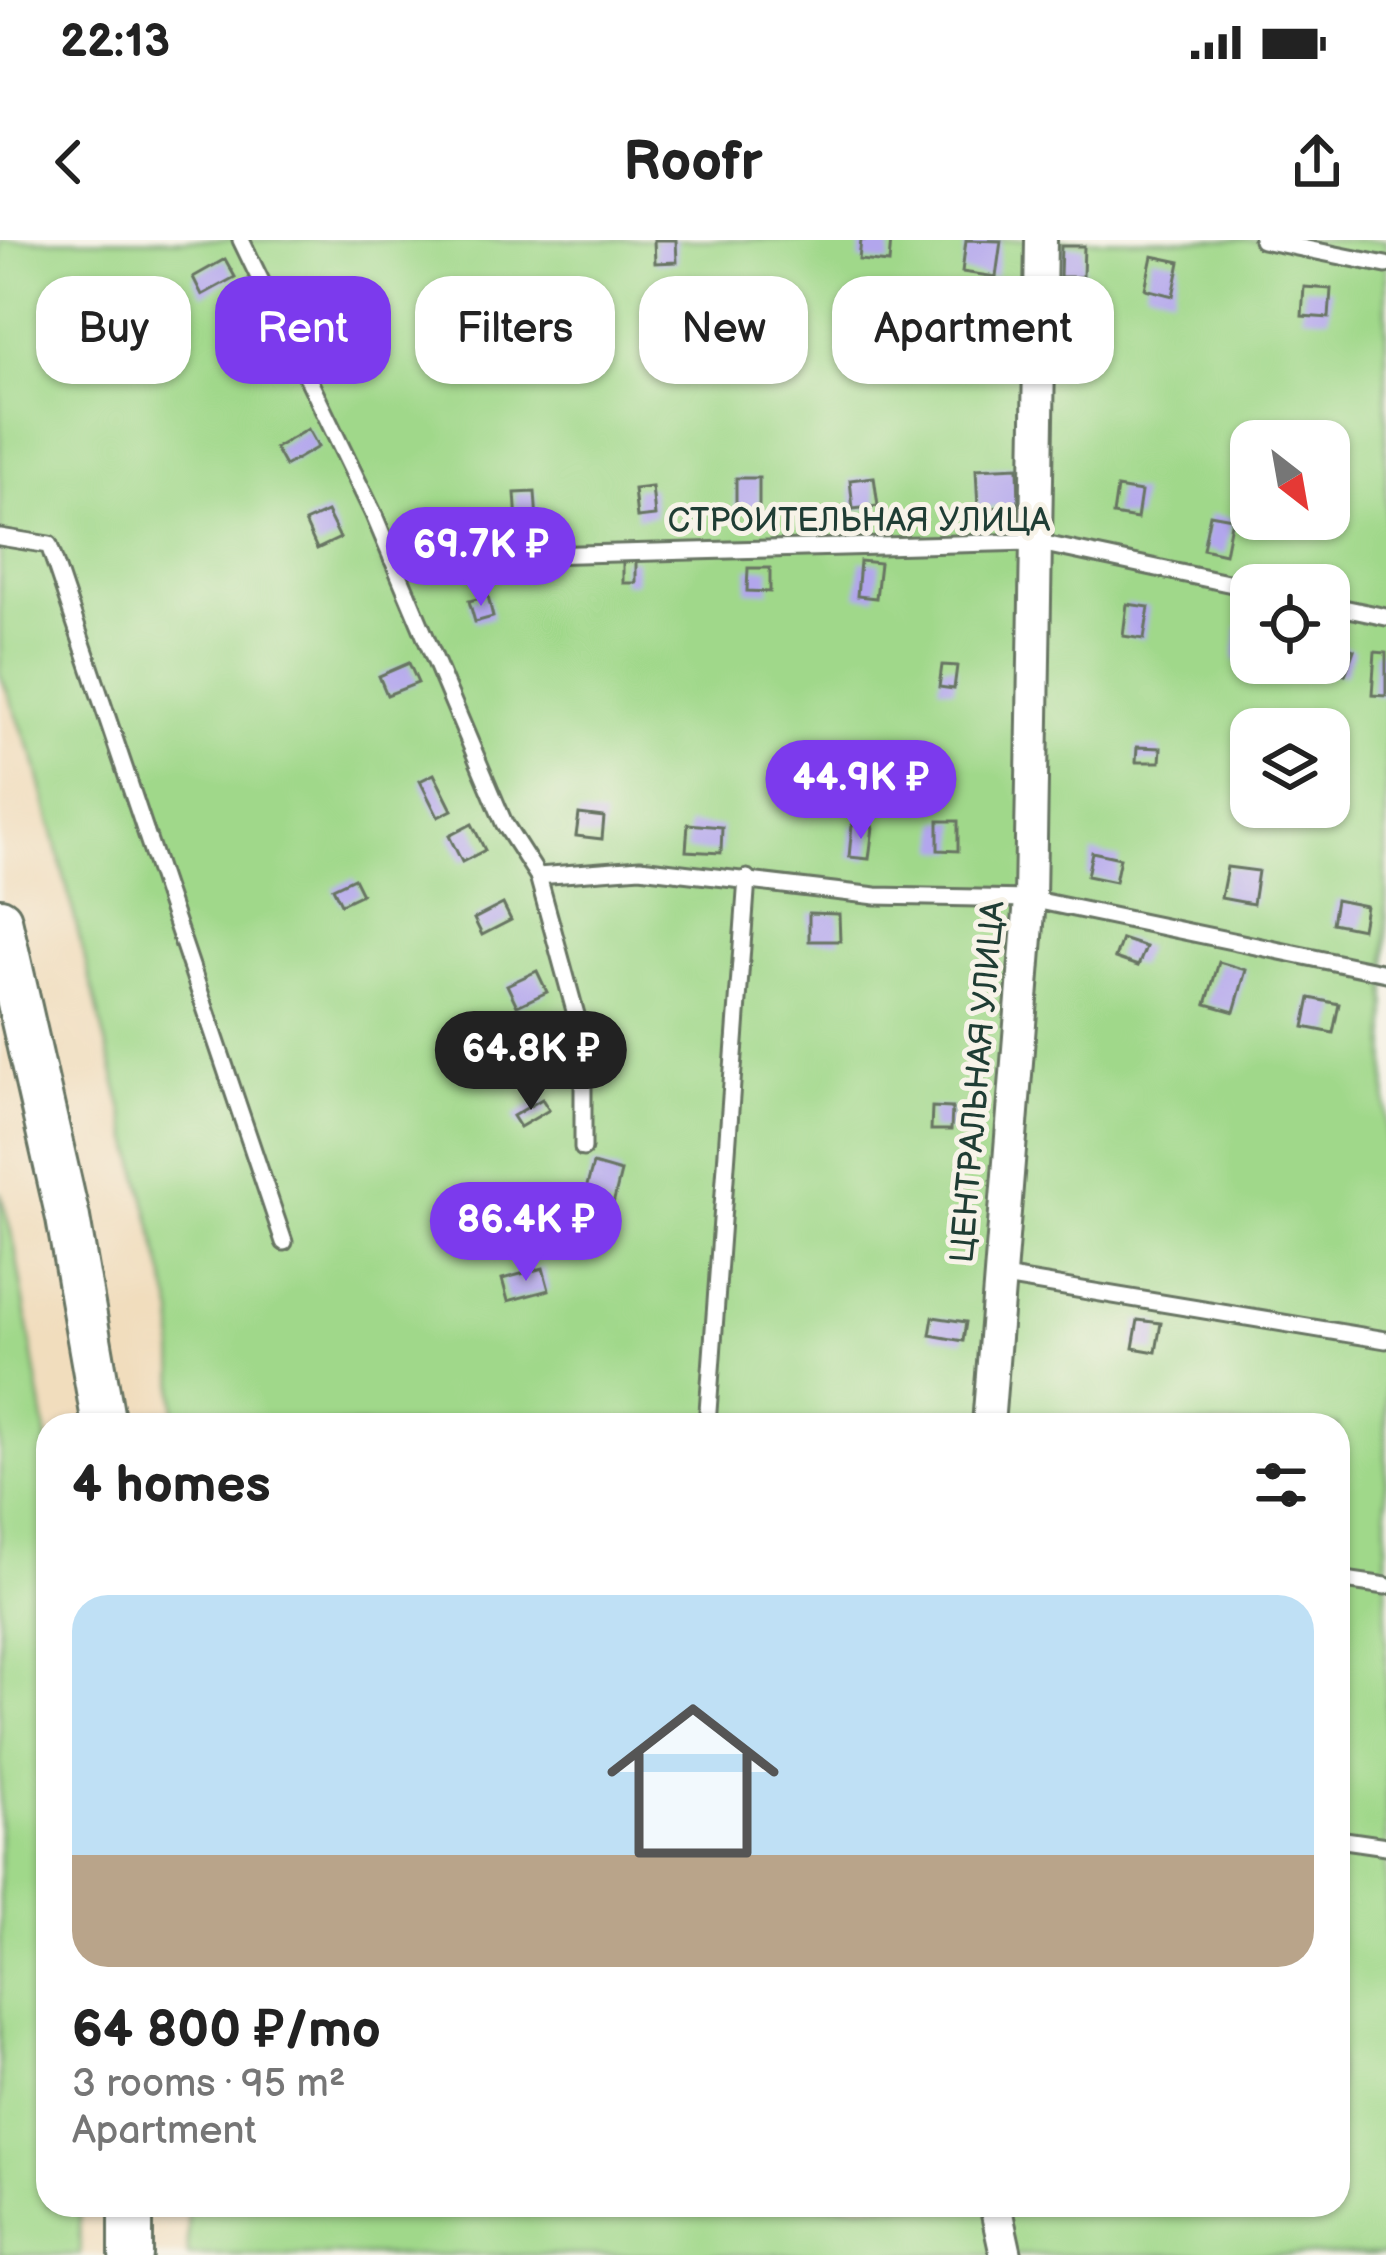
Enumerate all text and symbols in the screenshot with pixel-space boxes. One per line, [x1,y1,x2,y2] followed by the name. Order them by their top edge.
[60,15,170,70] text: 22:13
[36,129,102,195] icon: back
[1284,129,1350,195] icon: share
[623,130,763,195] text: Roofr
[36,276,191,384] chip: Buy
[215,276,391,384] chip: Rent
[415,276,615,384] chip: Filters
[639,276,808,384] chip: New
[832,276,1114,384] chip: Apartment
[1230,420,1350,540] north arrow
[1230,420,1350,828] map controls
[668,501,1051,541] street label: СТРОИТЕЛЬНАЯ УЛИЦА
[370,507,592,609] pin: 69.7K ₽
[413,522,549,569] text: 69.7K ₽
[1230,564,1350,684] button: locate
[1230,708,1350,828] button: layers
[750,740,972,842] pin: 44.9K ₽
[792,755,930,802] text: 44.9K ₽
[942,899,1014,1264] street label: ЦЕНТРАЛЬНАЯ УЛИЦА
[420,1011,642,1113] pin: 64.8K ₽
[462,1026,600,1073] text: 64.8K ₽
[415,1182,637,1284] pin: 86.4K ₽
[457,1197,595,1244] text: 86.4K ₽
[1248,1452,1314,1518] icon: filters
[72,1455,271,1516] text: 4 homes
[585,1673,801,1889] icon: home
[72,2000,381,2061] text: 64 800 ₽/mo
[72,2061,346,2108] text: 3 rooms · 95 m²
[72,2108,256,2155] text: Apartment

